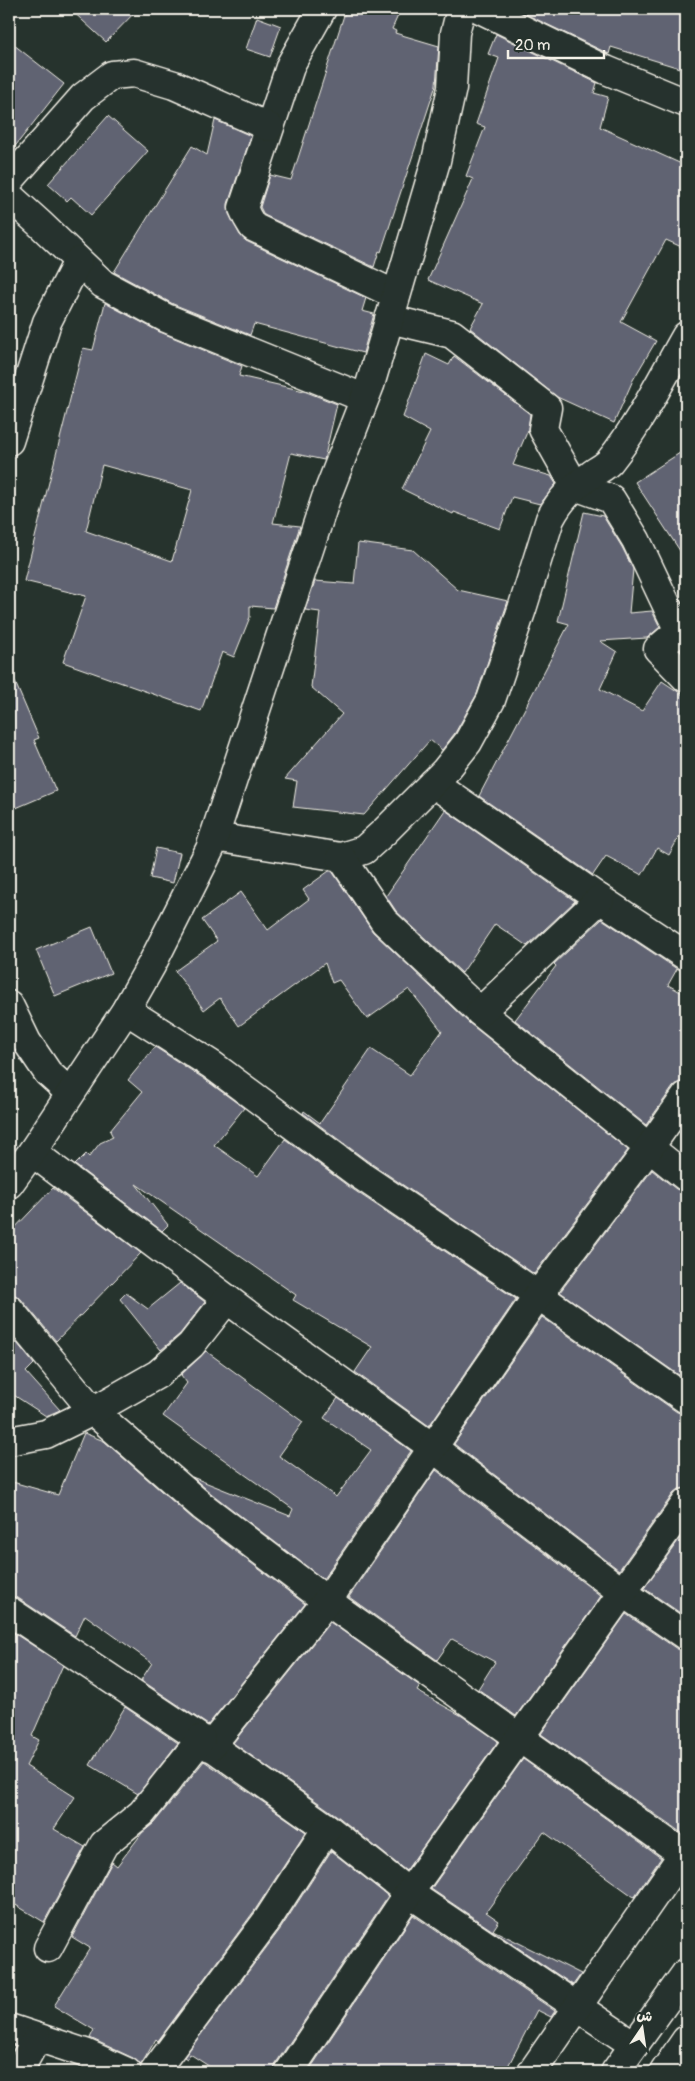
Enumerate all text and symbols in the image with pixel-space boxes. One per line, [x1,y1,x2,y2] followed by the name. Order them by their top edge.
[508,28,604,60] scale bar
[515,36,550,55] text: 20 m
[618,2004,668,2054] north arrow
[635,2006,654,2026] text: ش

